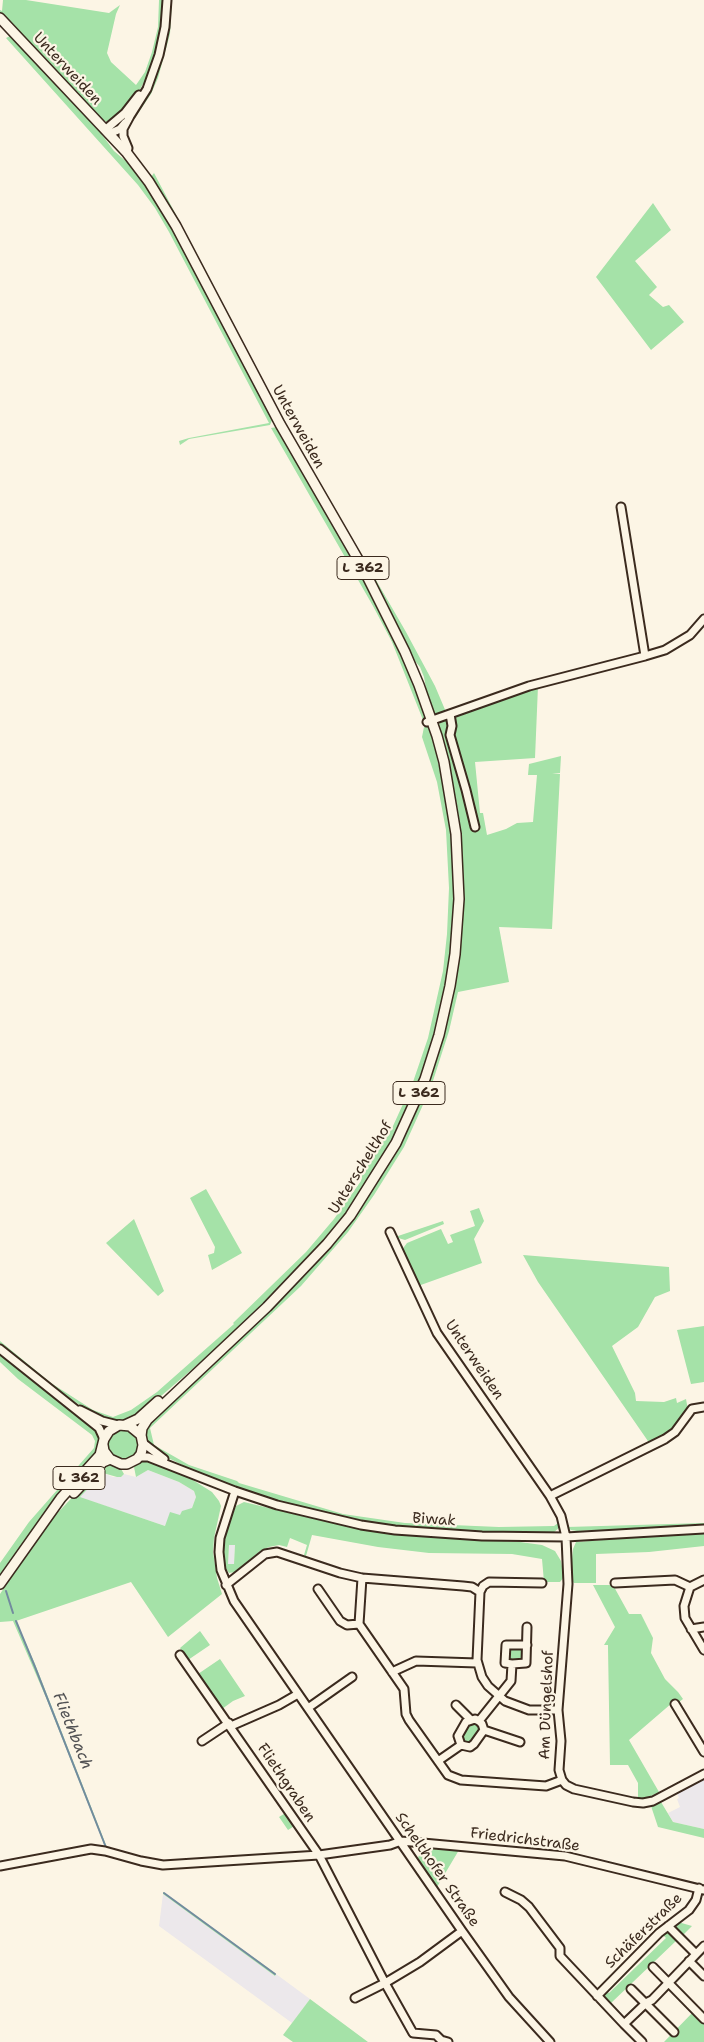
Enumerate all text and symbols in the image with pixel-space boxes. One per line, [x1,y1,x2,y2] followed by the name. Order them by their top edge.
[29,29,105,109] street label: Unterweiden
[268,382,328,472] street label: Unterweiden
[337,556,389,580] road number: L 362
[393,1082,445,1104] road number: L 362
[325,1118,397,1218] street label: Unterschelthof
[441,1317,507,1403] street label: Unterweiden
[53,1466,105,1490] road number: L 362
[412,1509,456,1531] street label: Biwak
[536,1650,558,1760] street label: Am Düngelshof
[48,1690,96,1772] water label: Fliethbach
[253,1740,319,1826] street label: Fliethgraben
[391,1809,483,1931] street label: Schelthofer Straße
[469,1824,581,1856] street label: Friedrichstraße
[602,1890,686,1972] street label: Schäferstraße

